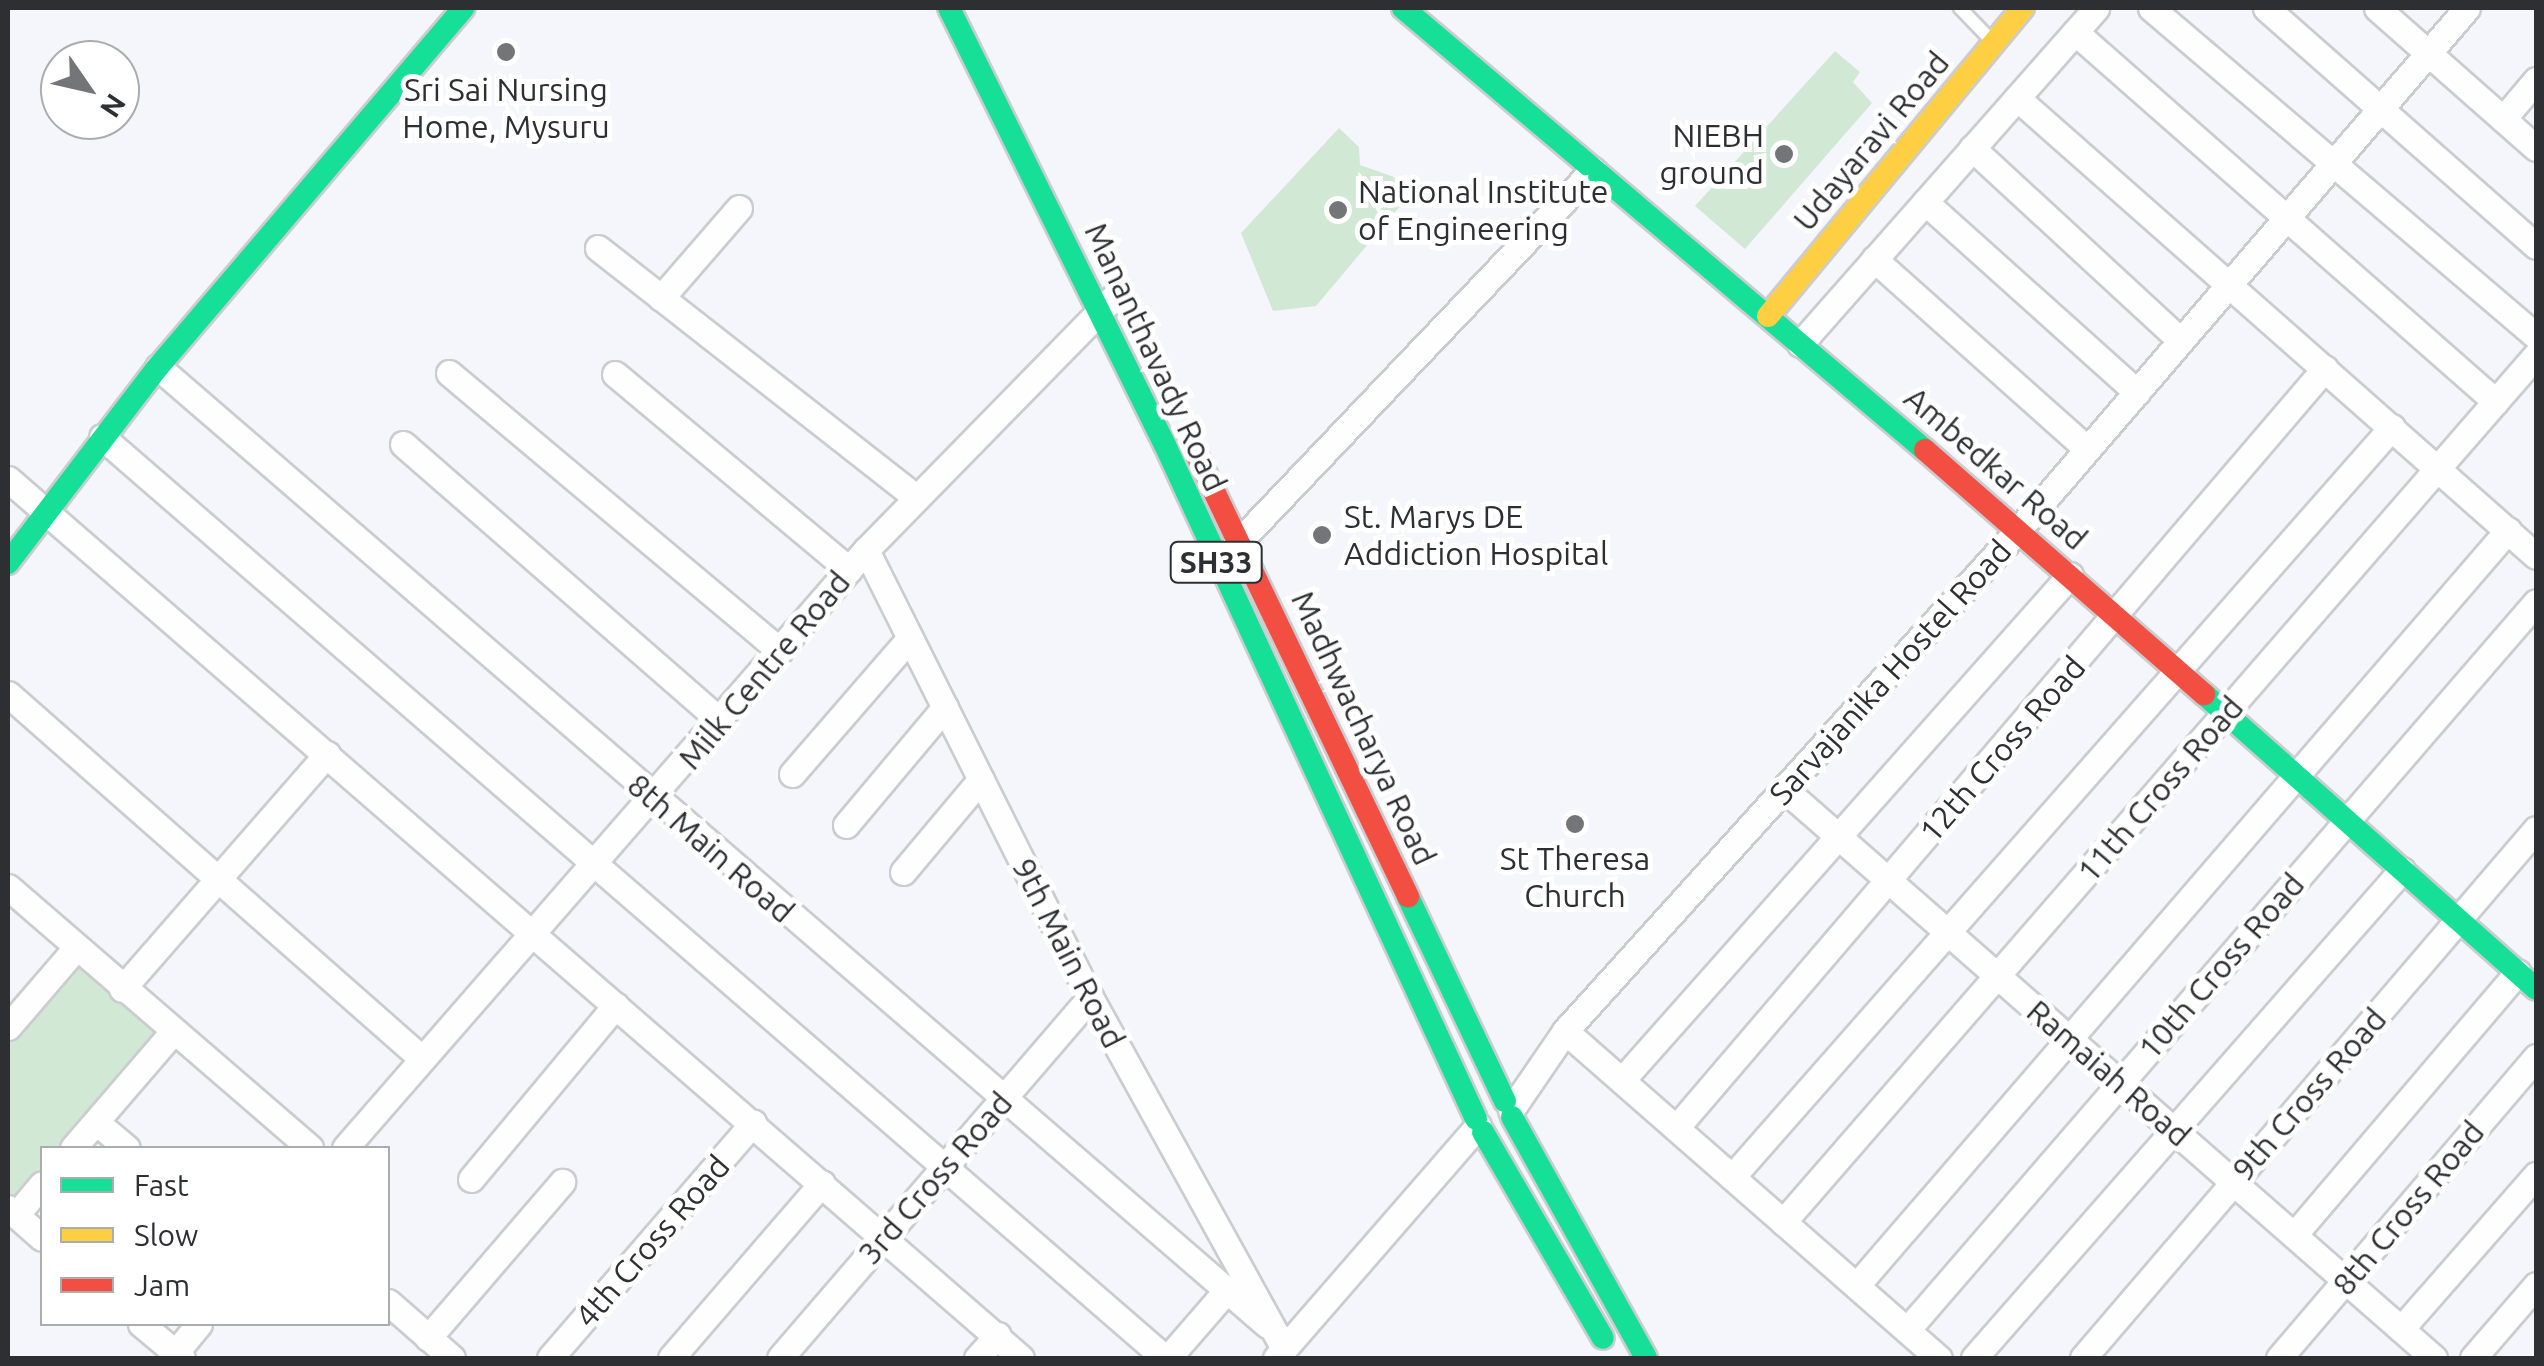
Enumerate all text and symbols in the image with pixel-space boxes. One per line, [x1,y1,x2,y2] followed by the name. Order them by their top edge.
[493,39,519,65] marker: Sri Sai Nursing Home, Mysuru
[40,40,140,140] north arrow
[1785,44,1957,238] street label: Udayaravi Road
[402,71,610,146] place label: Sri Sai Nursing Home, Mysuru
[95,89,132,123] text: N
[1660,117,1764,192] place label: NIEBH ground
[1773,143,1795,165] marker: NIEBH ground
[1358,173,1609,248] place label: National Institute of Engineering
[1327,199,1349,221] marker: National Institute of Engineering
[1077,217,1235,497] street label: Mananthavady Road
[1897,378,2095,558] street label: Ambedkar Road
[1344,498,1608,573] place label: St. Marys DE Addiction Hospital
[1309,522,1335,548] marker: St. Marys DE Addiction Hospital
[1761,532,2019,812] street label: Sarvajanika Hostel Road
[1168,537,1264,587] road number: SH33
[670,563,858,777] street label: Milk Centre Road
[1284,585,1444,871] street label: Madhwacharya Road
[1911,648,2093,850] street label: 12th Cross Road
[2069,688,2251,890] street label: 11th Cross Road
[620,765,802,931] street label: 8th Main Road
[1564,813,1586,835] marker: St Theresa Church
[1500,840,1650,915] place label: St Theresa Church
[1005,852,1133,1054] street label: 9th Main Road
[2130,865,2312,1067] street label: 10th Cross Road
[2019,992,2199,1154] street label: Ramaiah Road
[2224,1000,2394,1188] street label: 9th Cross Road
[850,1084,1020,1272] street label: 3rd Cross Road
[2324,1113,2492,1303] street label: 8th Cross Road
[40,1146,390,1326] legend
[567,1147,737,1335] street label: 4th Cross Road
[134,1168,189,1202] text: Fast
[134,1218,198,1252] text: Slow
[134,1268,190,1302] text: Jam

